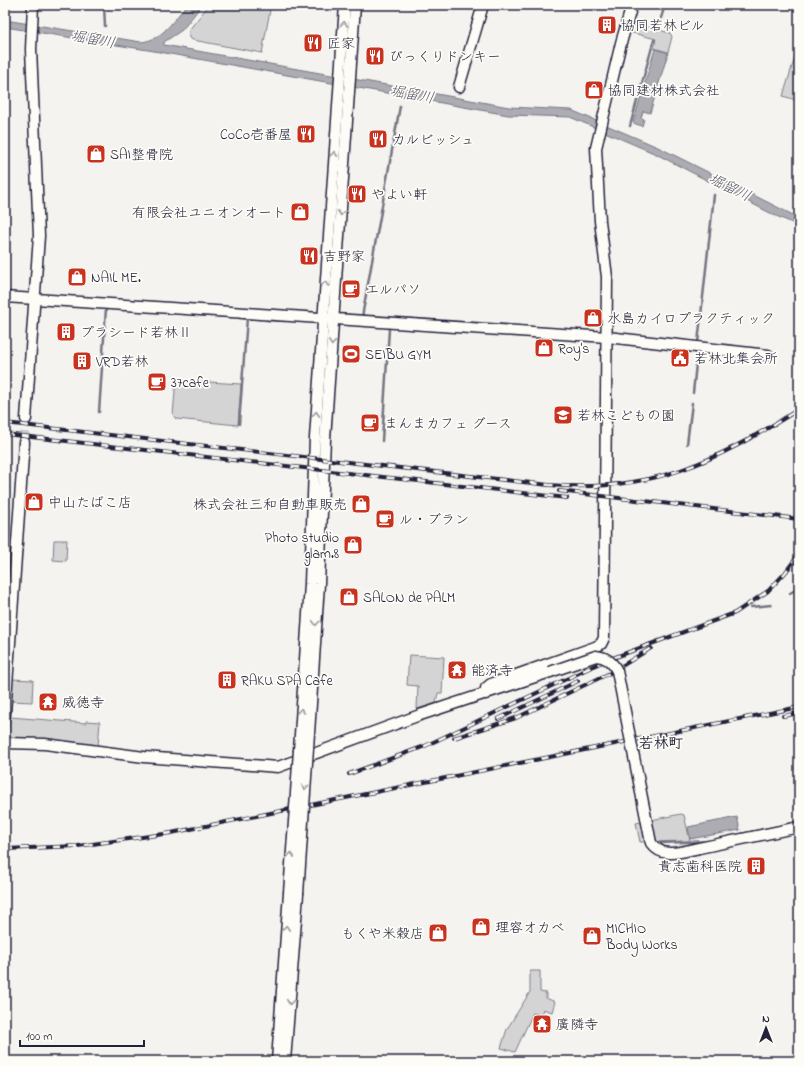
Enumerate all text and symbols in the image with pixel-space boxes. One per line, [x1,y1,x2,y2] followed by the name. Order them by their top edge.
[596,14,618,36] building icon: 協同若林ビル
[621,16,705,37] place label: 協同若林ビル
[339,21,348,27] one-way arrow
[69,25,117,55] water label: 堀留川
[302,32,324,54] restaurant icon: 匠家
[327,34,355,55] place label: 匠家
[364,45,386,67] restaurant icon: びっくりドンキー
[389,47,501,68] place label: びっくりドンキー
[583,79,605,101] shop icon: 協同建材株式会社
[388,80,436,110] water label: 堀留川
[608,81,720,102] place label: 協同建材株式会社
[295,123,317,145] restaurant icon: CoCo壱番屋
[220,125,292,146] place label: CoCo壱番屋
[367,128,389,150] restaurant icon: カルビッシュ
[392,130,475,151] place label: カルビッシュ
[85,143,107,165] shop icon: SAI整骨院
[110,145,173,166] place label: SAI整骨院
[330,151,339,157] one-way arrow
[705,168,755,208] water label: 堀留川
[346,183,368,205] restaurant icon: やよい軒
[371,185,427,206] place label: やよい軒
[289,201,311,223] shop icon: 有限会社ユニオンオート
[132,203,286,224] place label: 有限会社ユニオンオート
[336,210,345,216] one-way arrow
[298,245,320,267] restaurant icon: 吉野家
[323,247,365,268] place label: 吉野家
[66,266,88,288] shop icon: NAIL ME.
[91,268,141,289] place label: NAIL ME.
[340,278,362,300] cafe icon: エルパソ
[365,280,421,301] place label: エルパソ
[321,281,330,287] one-way arrow
[582,307,604,329] shop icon: 水島カイロプラクティック
[607,309,775,330] place label: 水島カイロプラクティック
[55,321,77,343] building icon: プラシード若林Ⅱ
[80,323,192,344] place label: プラシード若林Ⅱ
[533,337,555,359] shop icon: Roy's
[558,339,589,361] place label: Roy's
[327,340,336,346] one-way arrow
[340,343,362,365] sports icon: SEIBU GYM
[365,345,431,366] place label: SEIBU GYM
[669,347,691,369] public building icon: 若林北集会所
[694,349,778,370] place label: 若林北集会所
[71,350,93,372] building icon: VRD若林
[95,352,149,373] place label: VRD若林
[146,371,168,393] cafe icon: 37cafe
[171,373,210,394] place label: 37cafe
[552,404,574,426] school or university icon: 若林こどもの園
[577,406,675,427] place label: 若林こどもの園
[312,411,321,417] one-way arrow
[359,412,381,434] cafe icon: まんまカフェ グース
[384,414,512,435] place label: まんまカフェ グース
[23,491,45,513] shop icon: 中山たばこ店
[48,493,132,514] place label: 中山たばこ店
[350,493,372,515] shop icon: 株式会社三和自動車販売
[193,495,347,516] place label: 株式会社三和自動車販売
[374,508,396,530] cafe icon: ル・ブラン
[399,510,469,531] place label: ル・ブラン
[265,528,339,566] place label: Photo studio glam.8
[342,534,364,556] shop icon: Photo studio glam.8
[338,586,360,608] shop icon: SALON de PALM
[363,588,455,609] place label: SALON de PALM
[312,620,321,626] one-way arrow
[446,659,468,681] temple icon: 能済寺
[471,661,513,682] place label: 能済寺
[216,669,238,691] building icon: RAKU SPA Cafe
[241,671,334,692] place label: RAKU SPA Cafe
[37,691,59,713] temple icon: 威徳寺
[62,693,104,714] place label: 威徳寺
[297,708,306,715] one-way arrow
[638,733,684,755] district label: 若林町
[300,784,309,790] one-way arrow
[287,852,296,858] one-way arrow
[745,855,767,877] building icon: 貴志歯科医院
[658,857,742,878] place label: 貴志歯科医院
[470,916,492,938] shop icon: 理容オカベ
[495,918,565,939] place label: 理容オカベ
[605,919,678,957] place label: MICHIO Body Works
[427,922,449,944] shop icon: もくや米穀店
[341,924,424,945] place label: もくや米穀店
[282,925,291,931] one-way arrow
[581,925,603,947] shop icon: MICHIO Body Works
[286,999,295,1005] one-way arrow
[746,1008,786,1048] north arrow
[762,1011,770,1027] text: N
[531,1013,553,1035] temple icon: 廣隣寺
[556,1015,598,1036] place label: 廣隣寺
[20,1022,144,1048] scale bar
[26,1028,53,1046] text: 100 m

